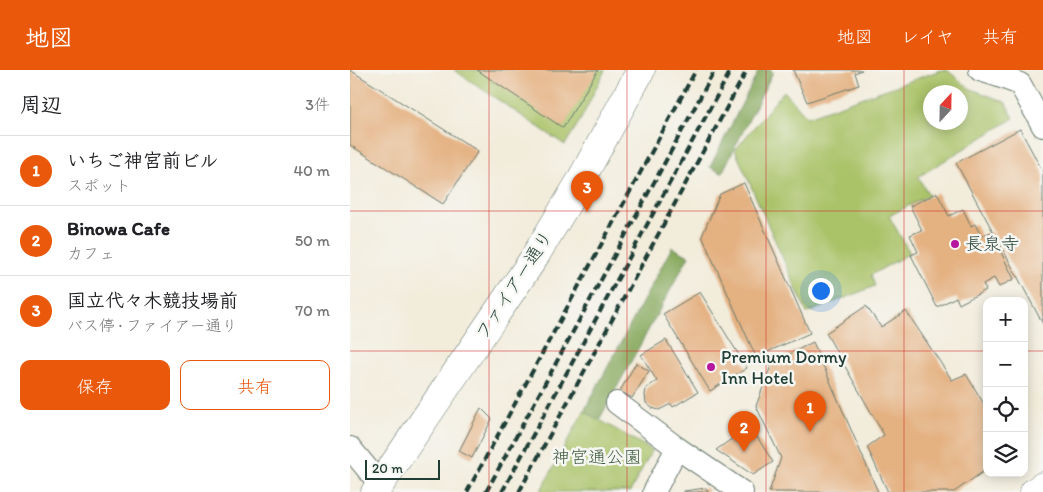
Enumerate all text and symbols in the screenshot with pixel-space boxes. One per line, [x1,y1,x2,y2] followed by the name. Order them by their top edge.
[25,23,73,52] text: 地図
[837,26,873,48] text: 地図
[901,26,954,48] text: レイヤ
[982,26,1018,48] text: 共有
[923,85,968,130] north arrow
[20,92,62,117] text: 周辺
[305,95,330,114] text: 3件
[67,149,219,172] text: いちご神宮前ビル
[32,161,40,180] text: 1
[293,161,330,180] text: 40 m
[571,171,603,212] pin: 3
[67,176,131,195] text: スポット
[67,217,170,240] text: Binowa Cafe
[471,226,557,344] street label: ファイアー通り
[32,231,40,250] text: 2
[295,231,330,250] text: 50 m
[965,233,1019,255] place label: 長泉寺
[949,238,961,250] marker: 長泉寺
[67,244,115,263] text: カフェ
[808,278,834,304] your location
[67,289,238,312] text: 国立代々木競技場前
[983,297,1028,477] map controls
[983,297,1028,342] button: +
[32,301,40,320] text: 3
[295,301,330,320] text: 70 m
[67,316,237,335] text: バス停 · ファイアー通り
[983,342,1028,387] button: −
[721,346,847,389] place label: Premium Dormy Inn Hotel
[20,360,170,410] button: 保存
[180,360,330,410] button: 共有
[705,361,717,373] marker: Premium Dormy Inn Hotel
[983,387,1028,432] button: locate
[794,391,826,432] pin: 1
[728,411,760,452] pin: 2
[983,432,1028,477] button: layers
[552,446,642,468] park label: 神宮通公園
[365,457,440,480] scale bar
[372,460,403,477] text: 20 m

